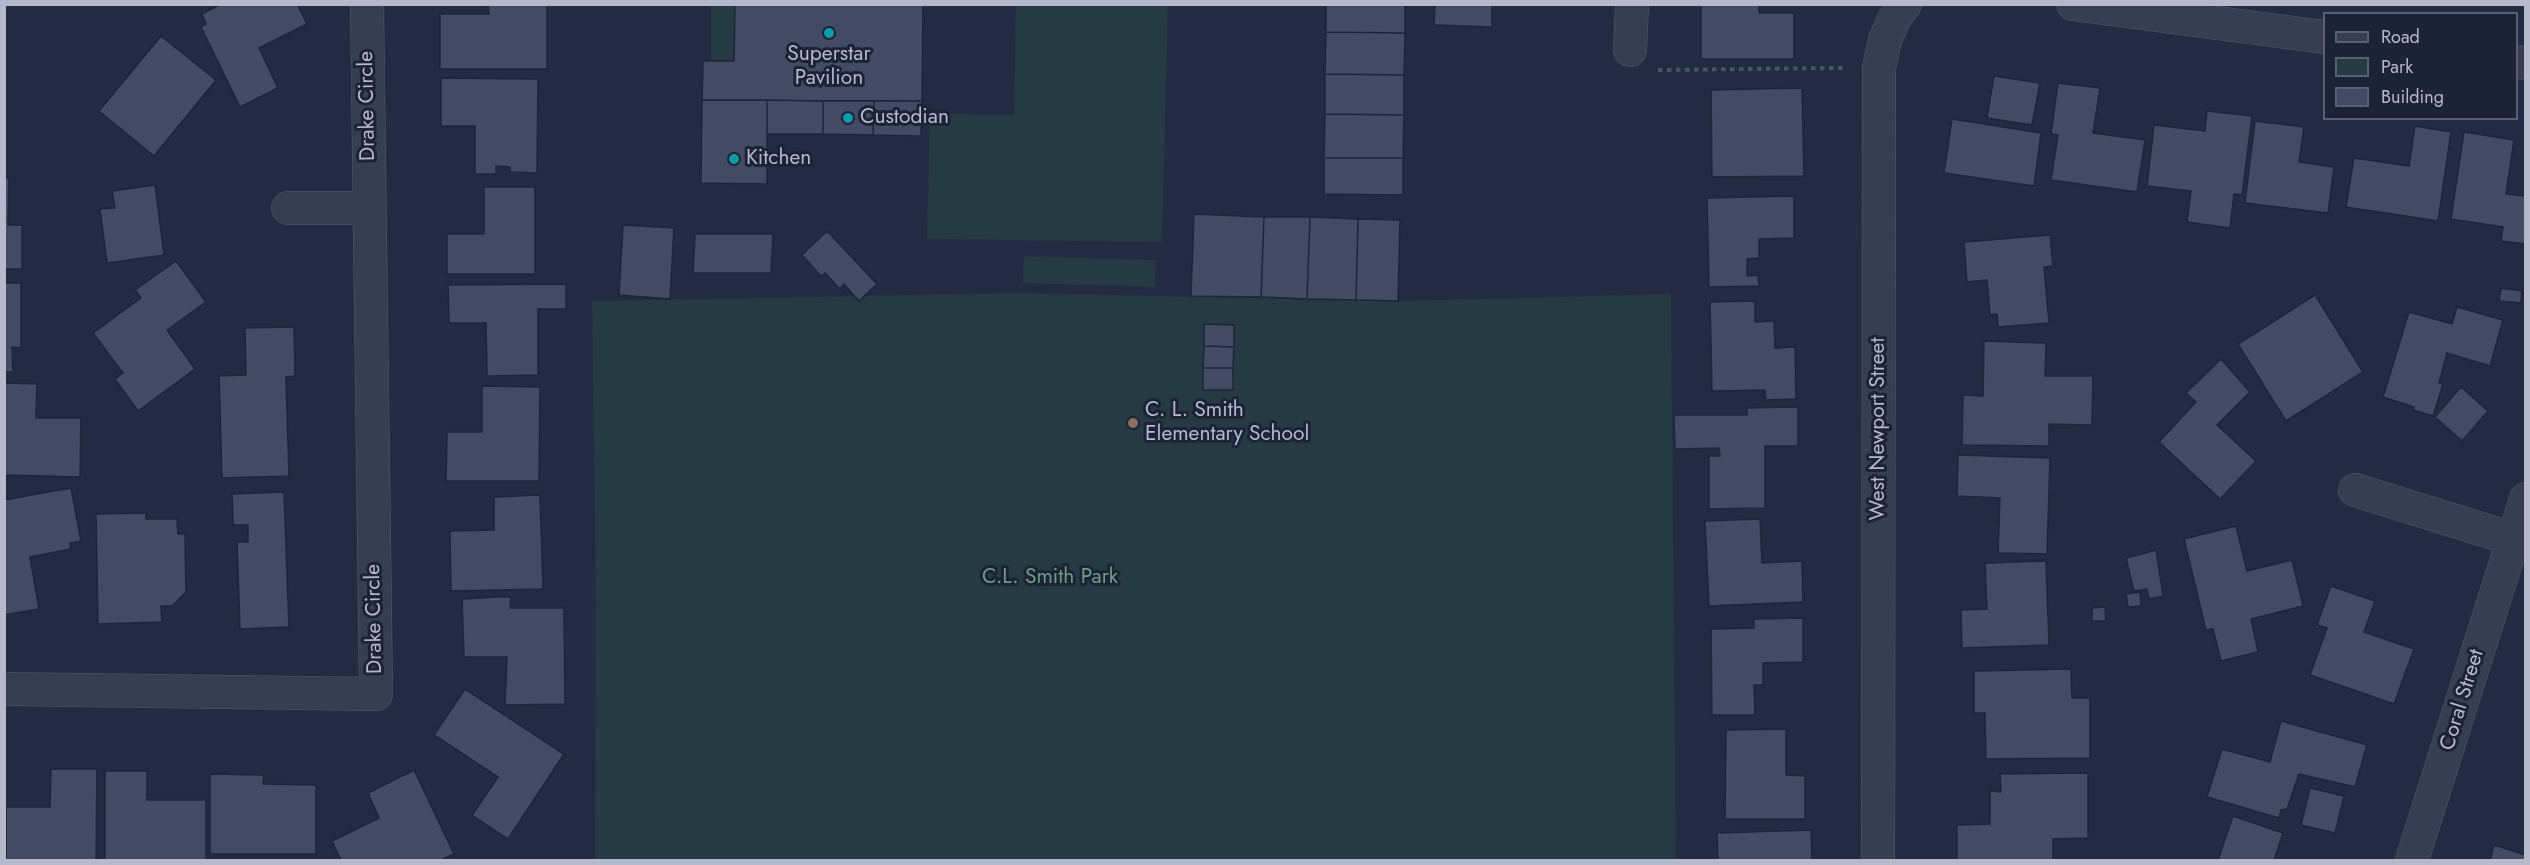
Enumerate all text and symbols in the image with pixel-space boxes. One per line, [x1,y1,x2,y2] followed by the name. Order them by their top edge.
[2323,12,2518,120] legend
[2381,24,2420,50] text: Road
[822,26,836,40] marker: Superstar Pavilion
[787,42,871,92] place label: Superstar Pavilion
[354,51,382,161] street label: Drake Circle
[2381,54,2413,80] text: Park
[2381,84,2444,110] text: Building
[860,105,949,131] place label: Custodian
[841,111,855,125] marker: Custodian
[746,146,811,172] place label: Kitchen
[727,152,741,166] marker: Kitchen
[1866,338,1892,520] street label: West Newport Street
[1145,398,1309,448] place label: C. L. Smith Elementary School
[1126,416,1140,430] marker: C. L. Smith Elementary School
[361,564,389,674] street label: Drake Circle
[982,565,1118,591] park label: C.L. Smith Park
[2436,646,2490,754] street label: Coral Street

